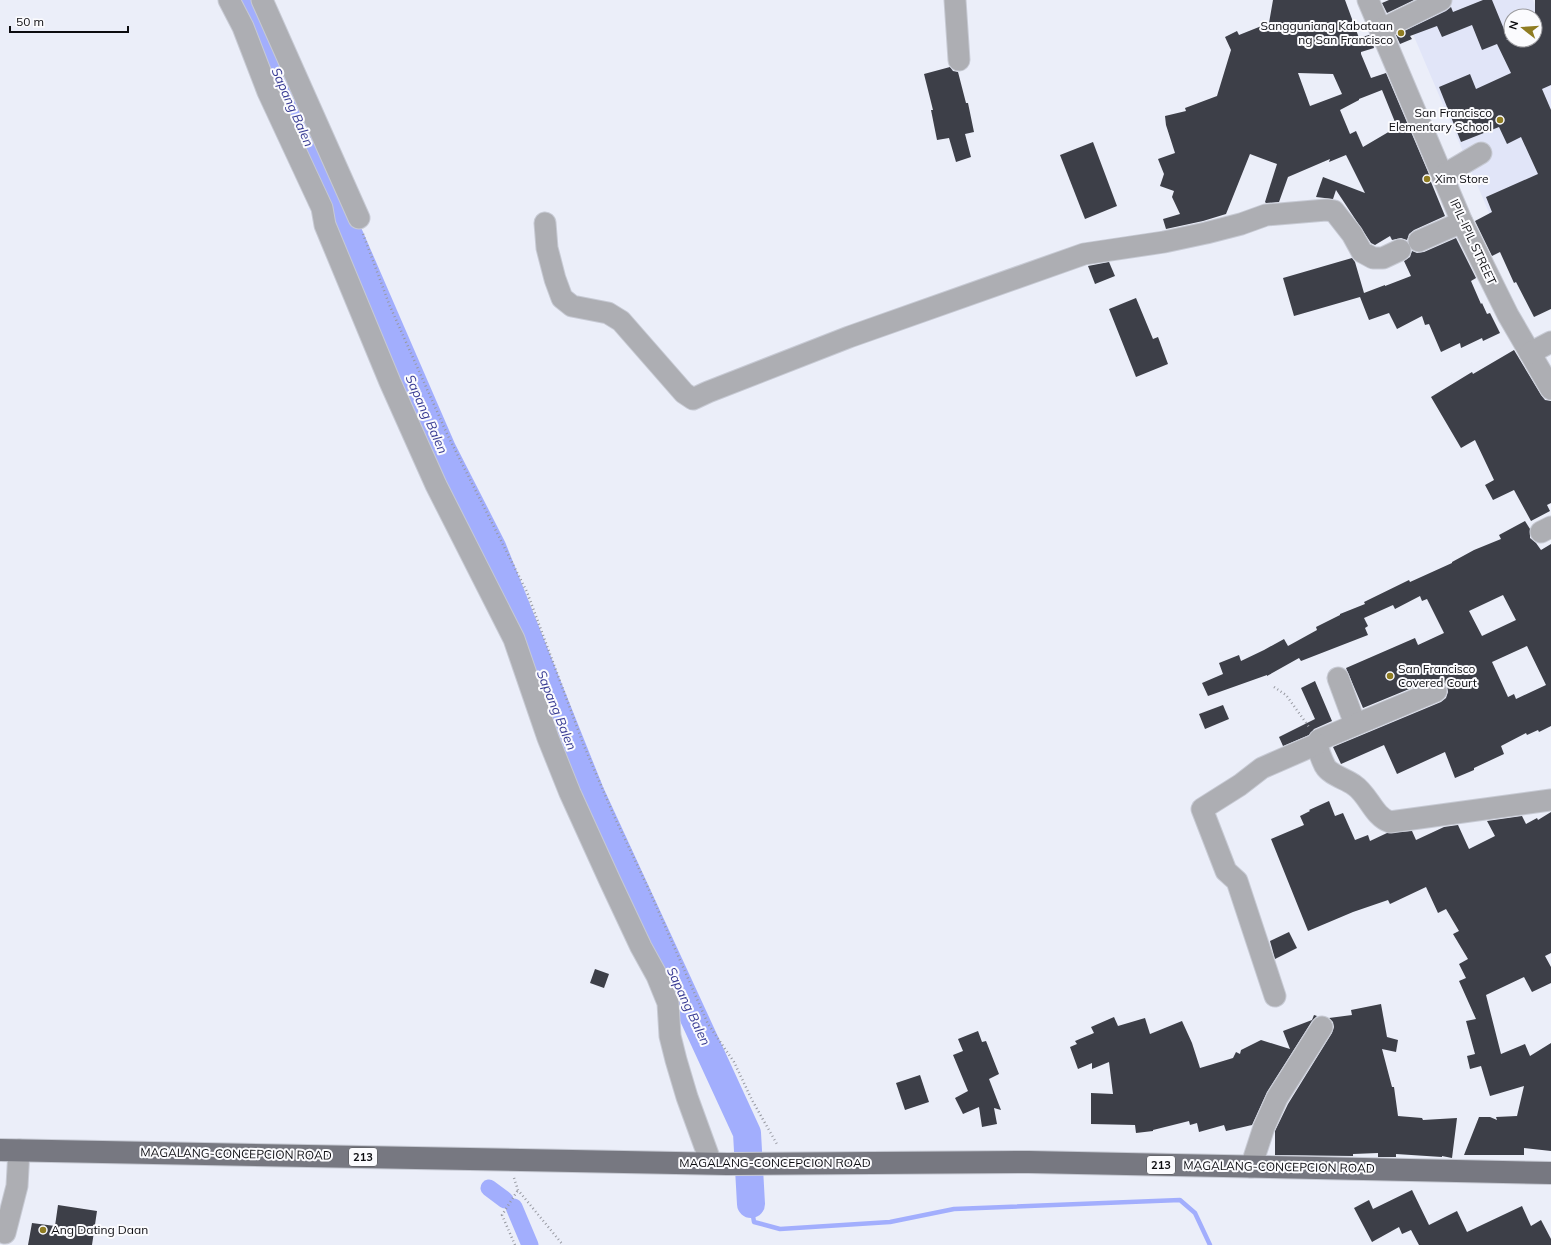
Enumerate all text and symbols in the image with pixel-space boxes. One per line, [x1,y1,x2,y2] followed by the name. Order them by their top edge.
[10,8,128,34] scale bar
[1503,8,1543,48] north arrow
[16,14,44,29] text: 50 m
[1261,18,1393,47] place label: Sangguniang Kabataan ng San Francisco
[1506,19,1521,31] text: N
[1396,28,1406,38] marker: Sangguniang Kabataan ng San Francisco
[268,65,318,149] water label: Sapang Balen
[1389,105,1492,134] place label: San Francisco Elementary School
[1495,115,1505,125] marker: San Francisco Elementary School
[1435,171,1489,186] place label: Xim Store
[1422,174,1432,184] marker: Xim Store
[1447,196,1500,288] street label: IPIL-IPIL STREET
[402,372,452,456] water label: Sapang Balen
[1398,661,1477,690] place label: San Francisco Covered Court
[534,668,580,752] water label: Sapang Balen
[1385,671,1395,681] marker: San Francisco Covered Court
[664,964,714,1048] water label: Sapang Balen
[140,1144,332,1163] street label: MAGALANG-CONCEPCION ROAD
[349,1148,377,1166] road number: 213
[679,1155,871,1170] street label: MAGALANG-CONCEPCION ROAD
[1147,1156,1175,1174] road number: 213
[1183,1157,1375,1176] street label: MAGALANG-CONCEPCION ROAD
[51,1222,148,1237] place label: Ang Dating Daan
[38,1225,48,1235] marker: Ang Dating Daan

